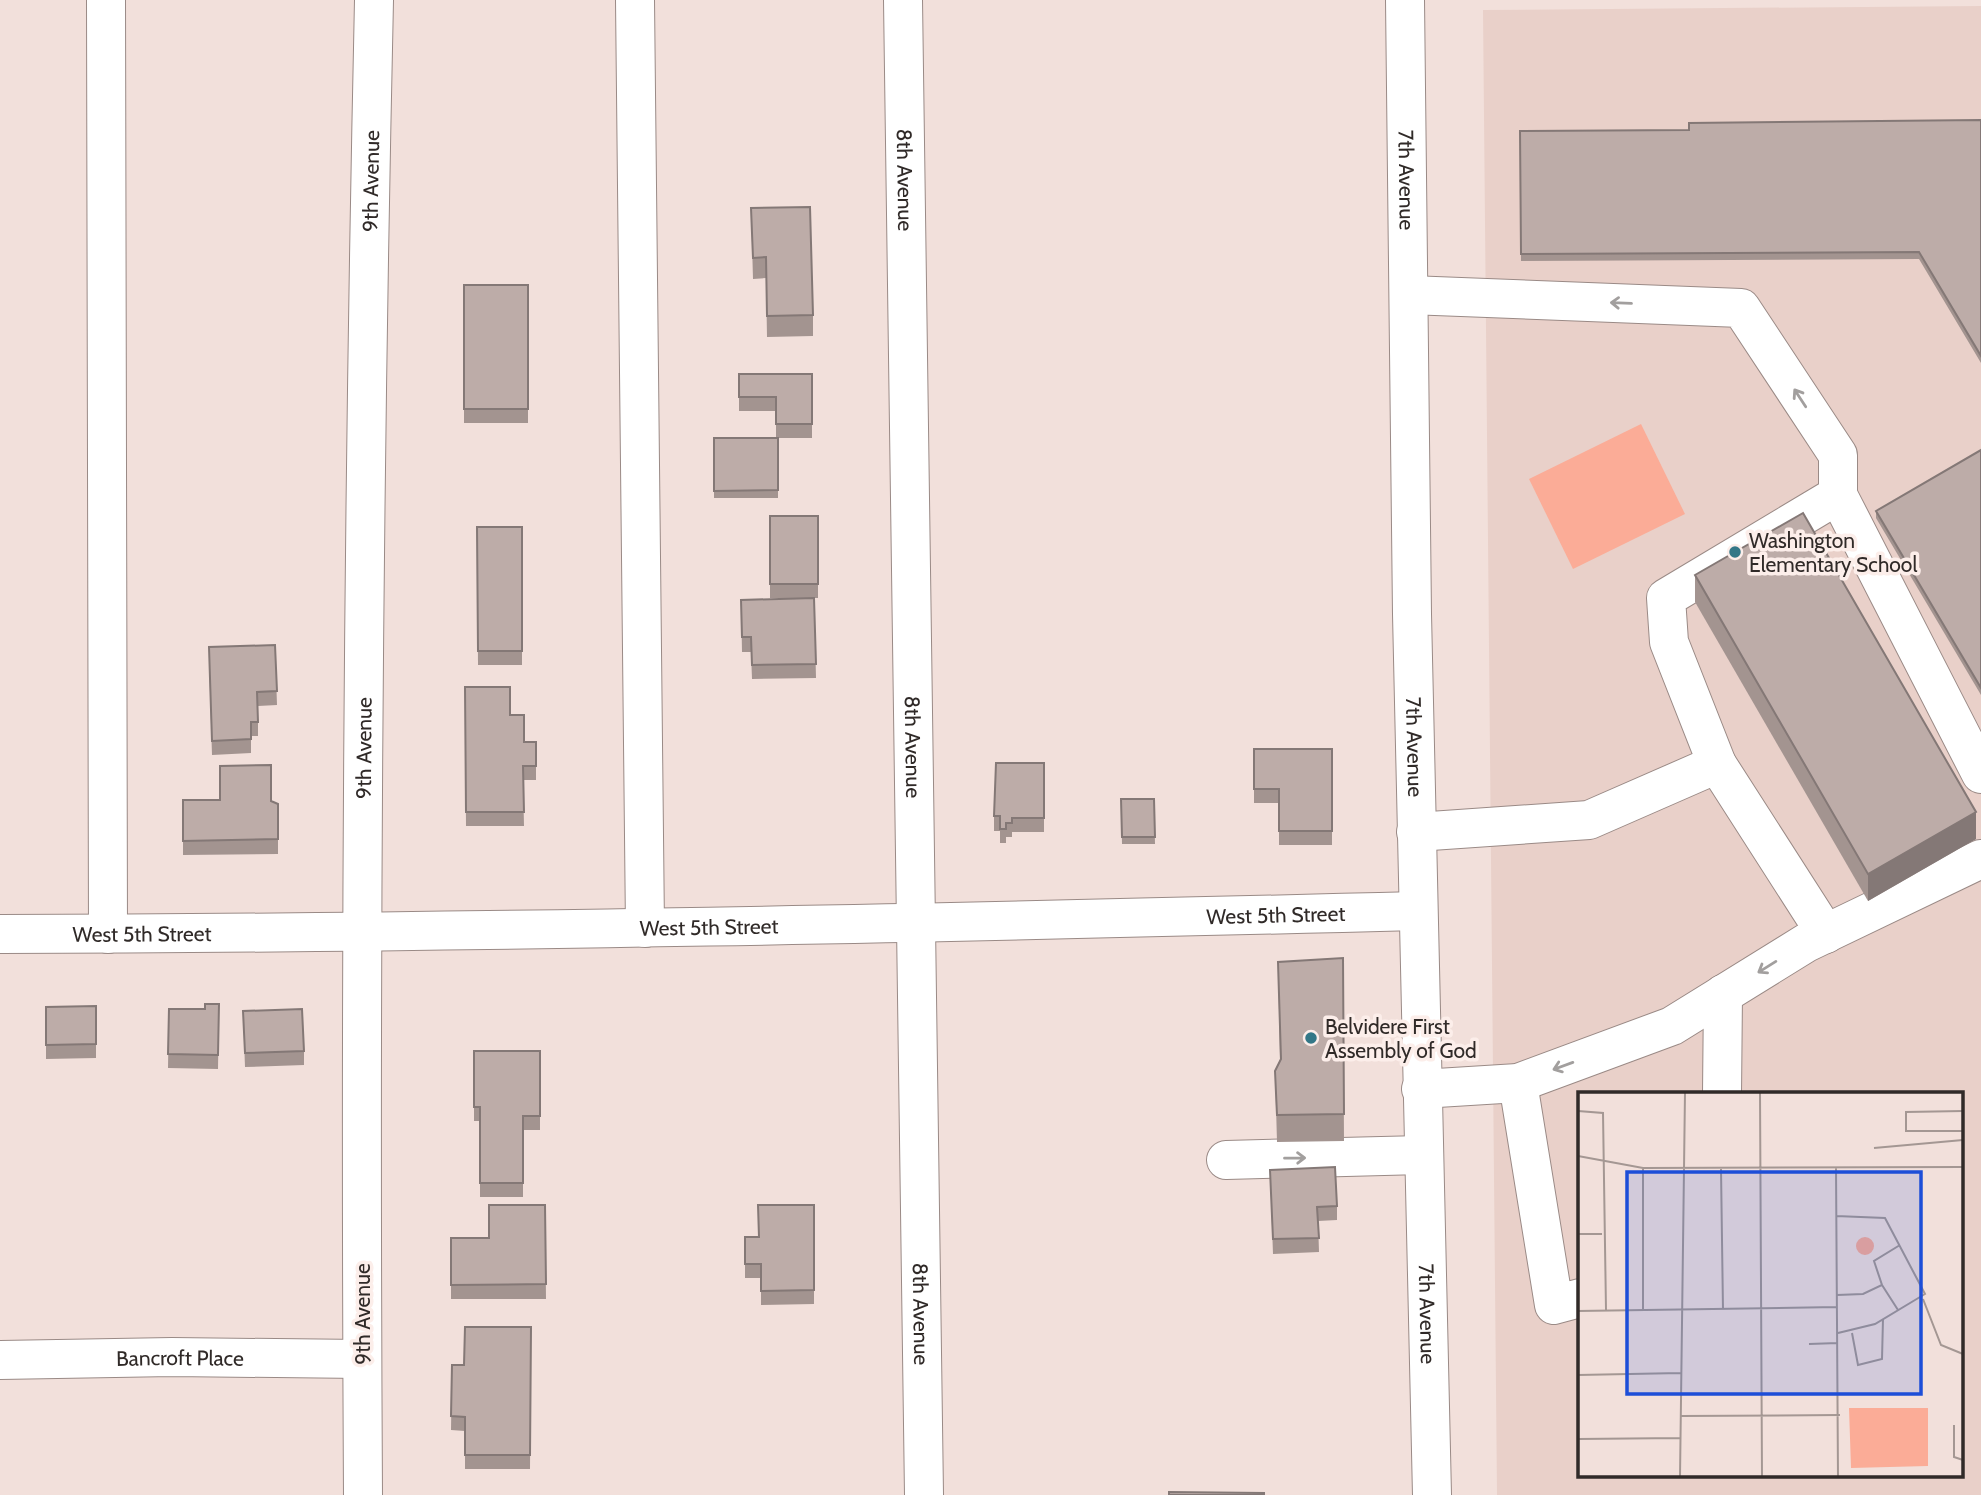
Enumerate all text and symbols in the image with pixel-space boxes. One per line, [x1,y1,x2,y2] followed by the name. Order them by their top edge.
[892,129,919,232] street label: 8th Avenue
[357,130,384,232] street label: 9th Avenue
[1394,130,1420,231] street label: 7th Avenue
[1610,297,1633,310] one-way arrow
[1793,389,1808,408] one-way arrow
[1749,528,1917,577] place label: Washington Elementary School
[1727,544,1743,560] marker: Washington Elementary School
[900,695,927,799] street label: 8th Avenue
[1401,696,1429,798] street label: 7th Avenue
[350,697,376,799] street label: 9th Avenue
[1206,900,1346,929] street label: West 5th Street
[639,913,779,940] street label: West 5th Street
[72,920,212,946] street label: West 5th Street
[1758,960,1777,975] one-way arrow
[1325,1014,1477,1063] place label: Belvidere First Assembly of God
[1303,1030,1319,1046] marker: Belvidere First Assembly of God
[1553,1061,1575,1074] one-way arrow
[1578,1092,1964,1478] inset map
[1283,1152,1306,1165] one-way arrow
[908,1262,935,1366] street label: 8th Avenue
[350,1263,375,1365] street label: 9th Avenue
[1414,1263,1442,1365] street label: 7th Avenue
[116,1344,244,1370] street label: Bancroft Place

